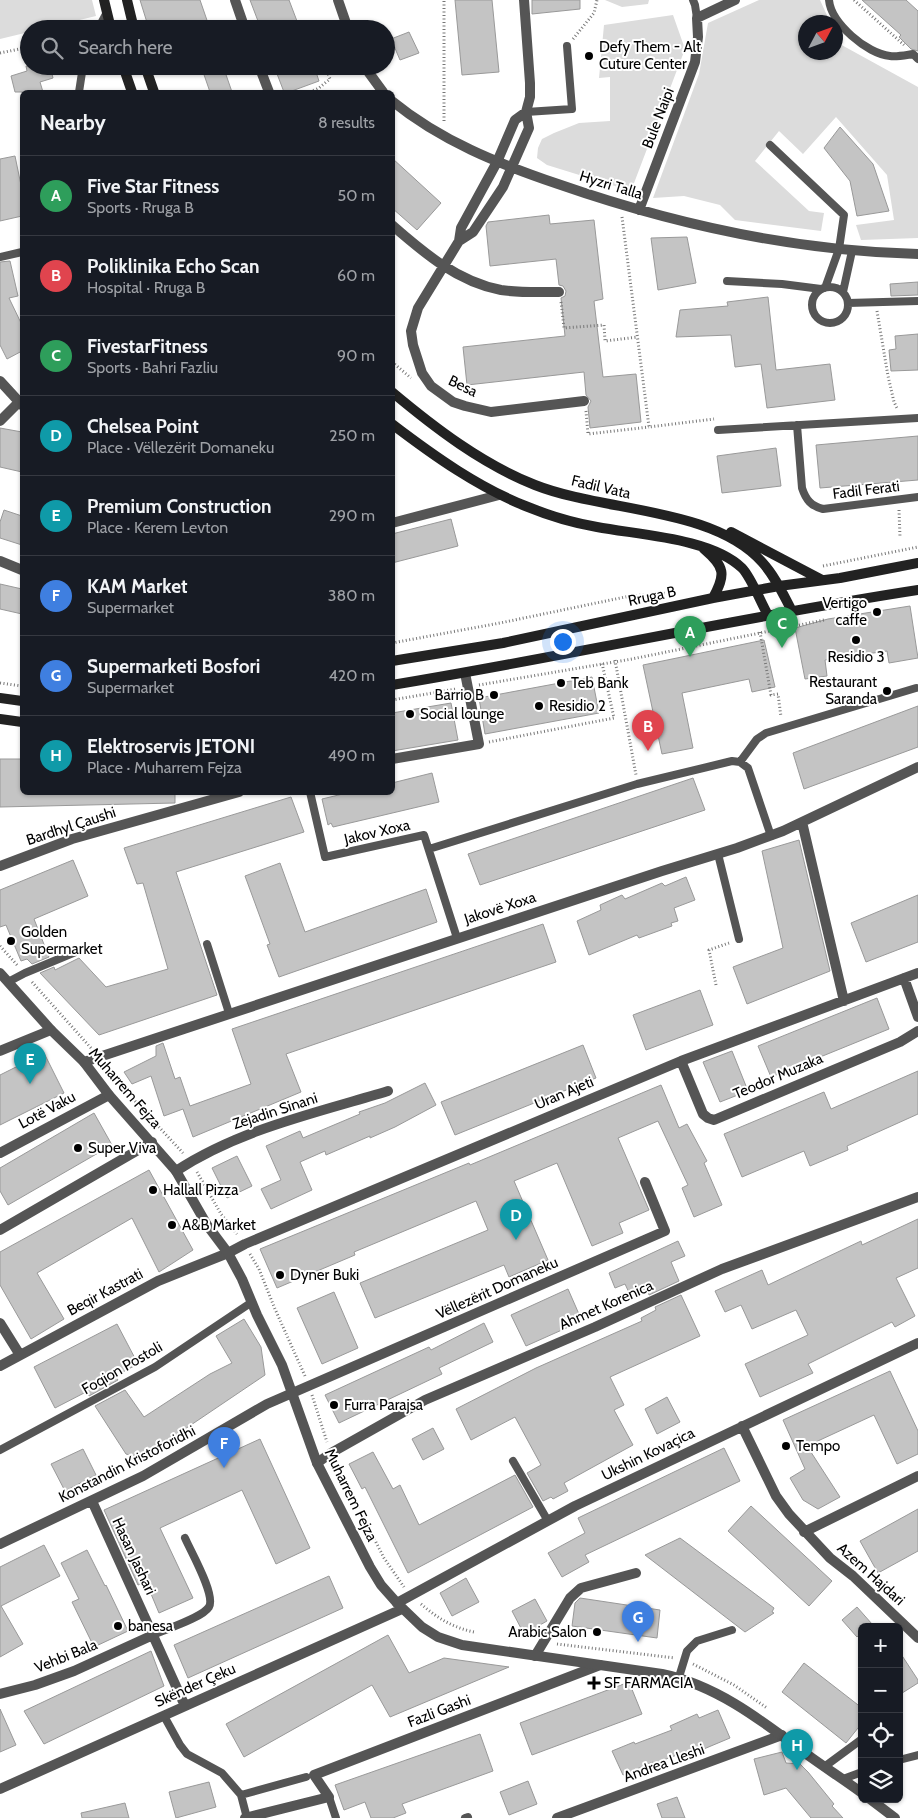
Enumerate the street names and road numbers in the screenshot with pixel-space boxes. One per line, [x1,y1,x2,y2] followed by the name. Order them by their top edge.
[638,85,678,151] street label: Bule Naipi
[577,167,645,203] street label: Hyzri Talla
[446,371,481,401] street label: Besa
[570,471,633,503] street label: Fadil Vata
[831,477,901,503] street label: Fadil Ferati
[626,582,678,610] street label: Rruga B
[24,803,118,849] street label: Bardhyl Çaushi
[341,816,412,849] street label: Jakov Xoxa
[461,888,539,928] street label: Jakovë Xoxa
[85,1044,165,1133] street label: Muharrem Fejza
[731,1049,826,1103] street label: Teodor Muzaka
[532,1072,596,1114] street label: Uran Ajeti
[15,1088,79,1132] street label: Lotë Vaku
[230,1089,320,1133] street label: Zejadin Sinani
[433,1253,561,1323] street label: Vëllezërit Domaneku
[64,1265,146,1319] street label: Beqir Kastrati
[556,1276,656,1334] street label: Ahmet Korenica
[79,1338,165,1398] street label: Foqion Postoli
[56,1422,198,1506] street label: Konstandin Kristoforidhi
[599,1423,698,1484] street label: Ukshin Kovaçica
[321,1446,382,1545] street label: Muharrem Fejza
[108,1515,160,1597] street label: Hasan Jashari
[834,1539,908,1609] street label: Azem Hajdari
[32,1635,101,1677] street label: Vehbi Bala
[152,1659,238,1711] street label: Skënder Çeku
[405,1691,473,1731] street label: Fazli Gashi
[621,1740,707,1786] street label: Andrea Lleshi

